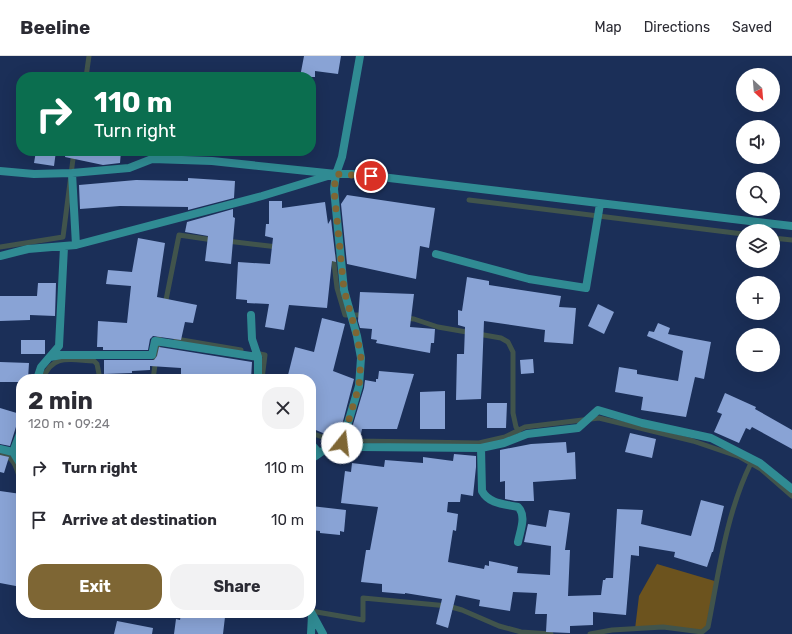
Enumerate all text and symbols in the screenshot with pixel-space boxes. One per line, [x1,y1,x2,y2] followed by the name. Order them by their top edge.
[20,16,90,39] text: Beeline
[595,19,622,36] text: Map
[644,19,710,36] text: Directions
[732,19,772,36] text: Saved
[736,68,780,112] north arrow
[736,68,780,372] map controls
[94,86,172,119] text: 110 m
[28,88,80,140] icon: right
[94,120,176,142] text: Turn right
[736,120,780,164] button: sound
[354,159,388,193] pin
[360,165,382,187] icon: arrive
[736,172,780,216] button: search
[736,224,780,268] button: layers
[736,276,780,320] button: +
[736,328,780,372] button: −
[28,387,93,415] text: 2 min
[262,387,304,429] button: close
[28,416,110,431] text: 120 m · 09:24
[321,422,363,464] position arrow
[28,457,50,479] icon: right
[62,459,137,477] text: Turn right
[265,459,304,477] text: 110 m
[28,509,50,531] icon: arrive
[62,511,217,529] text: Arrive at destination
[271,511,304,529] text: 10 m
[28,564,162,610] button: Exit
[170,564,304,610] button: Share

